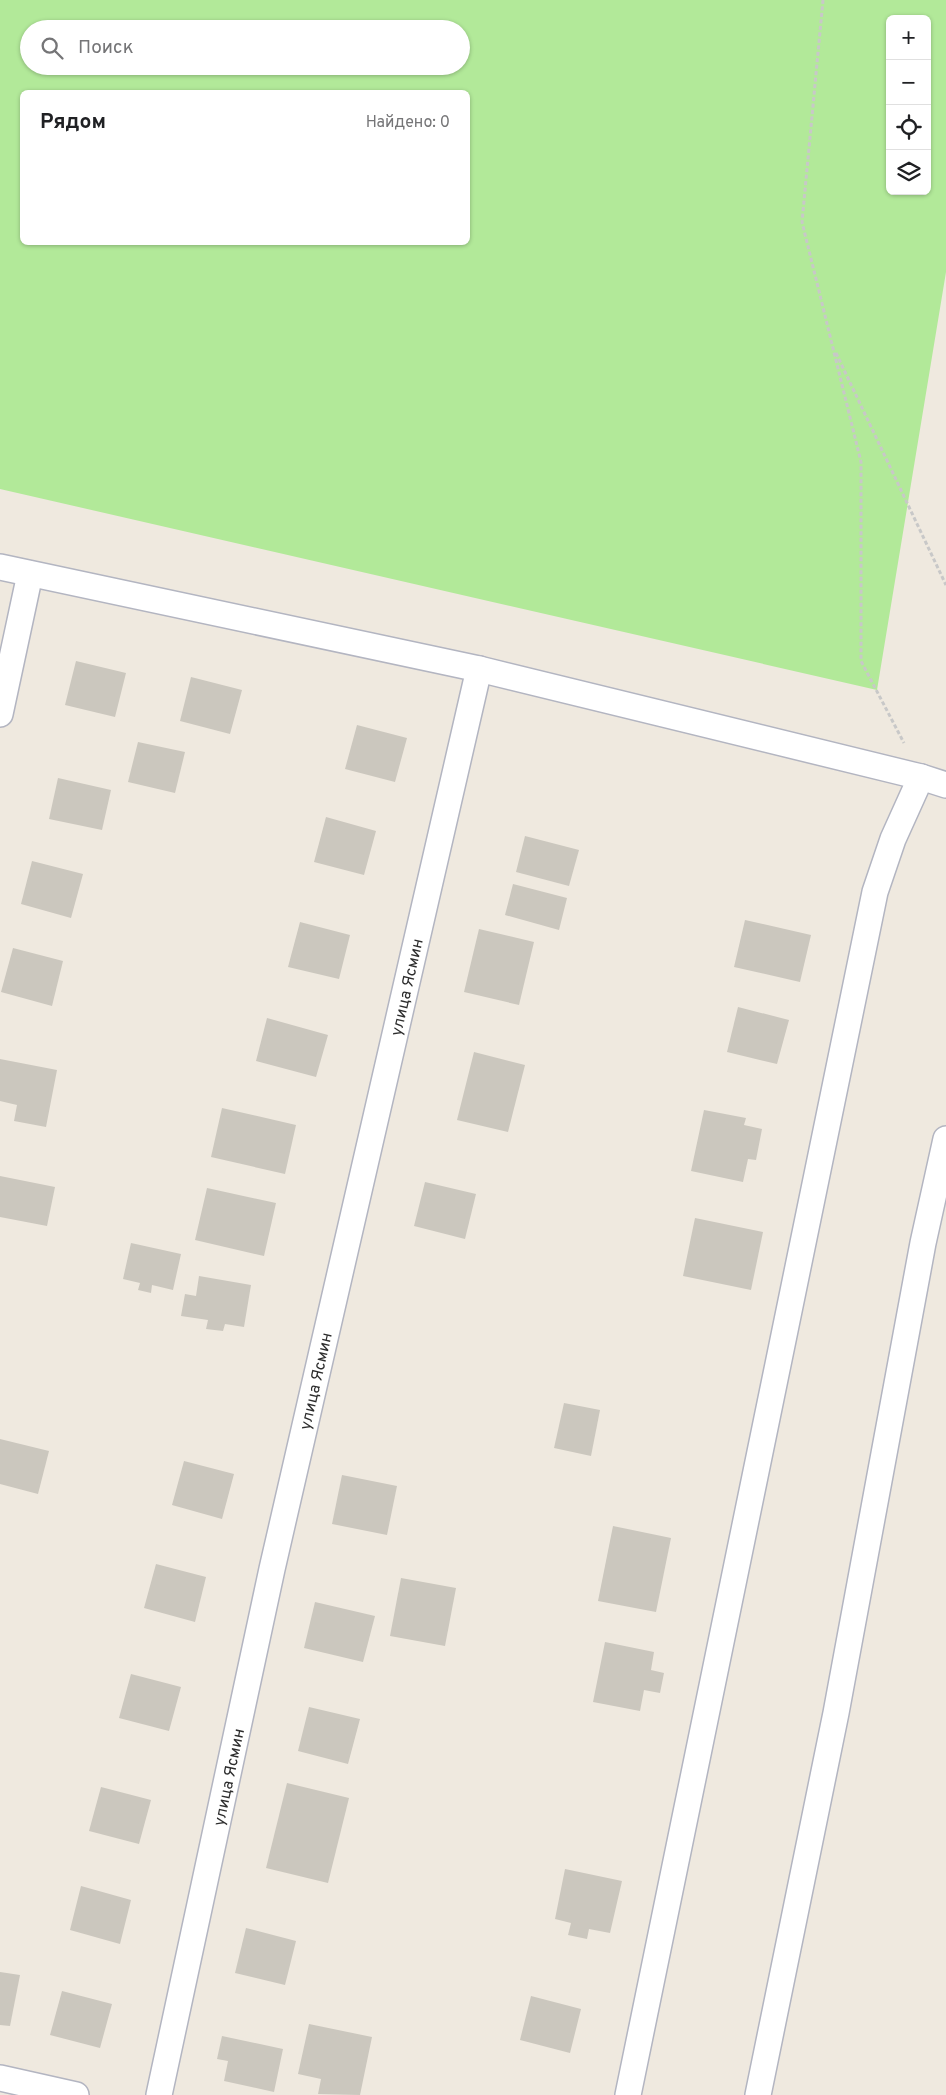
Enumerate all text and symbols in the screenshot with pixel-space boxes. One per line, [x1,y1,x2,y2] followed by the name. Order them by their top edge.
[886,15,931,195] map controls
[886,15,931,60] button: +
[20,20,470,75] search box
[38,34,66,62] icon: search
[78,36,134,60] text: Поиск
[886,60,931,105] button: −
[886,105,931,150] button: locate
[40,109,106,136] text: Рядом
[366,113,450,133] text: Найдено: 0
[886,150,931,195] button: layers
[387,937,429,1038] street label: улица Ясмин
[296,1331,338,1432] street label: улица Ясмин
[210,1727,250,1828] street label: улица Ясмин

